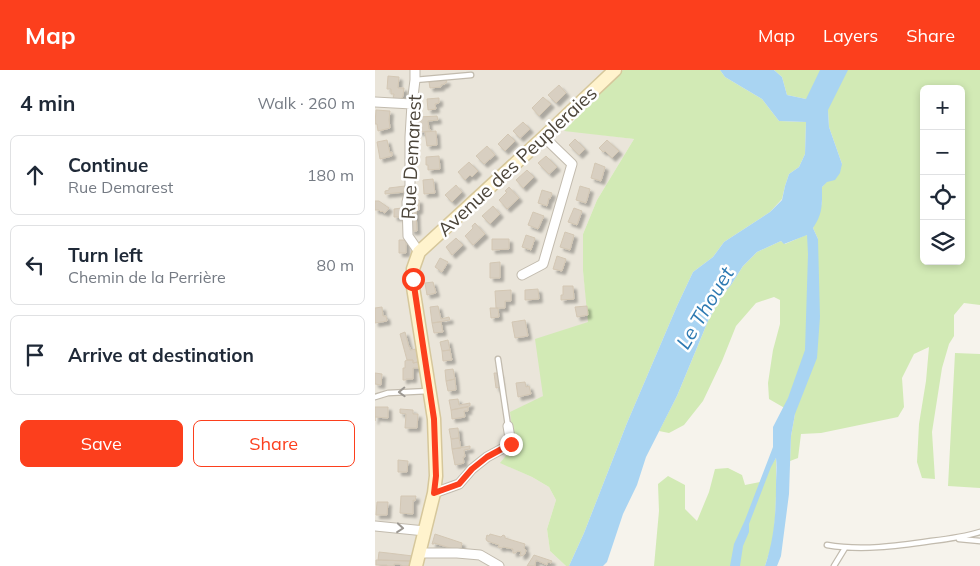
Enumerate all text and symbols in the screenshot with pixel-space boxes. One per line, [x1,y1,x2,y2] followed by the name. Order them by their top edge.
[25,20,76,50] text: Map
[758,24,795,47] text: Map
[823,24,878,47] text: Layers
[906,24,955,47] text: Share
[432,81,602,241] street label: Avenue des Peupleraies
[920,85,965,265] map controls
[920,85,965,130] button: +
[20,90,75,116] text: 4 min
[257,93,355,113] text: Walk · 260 m
[396,94,426,220] street label: Rue Demarest
[920,130,965,175] button: −
[68,153,148,177] text: Continue
[21,161,49,189] icon: ahead
[307,165,354,185] text: 180 m
[920,175,965,220] button: locate
[68,177,173,197] text: Rue Demarest
[920,220,965,265] button: layers
[68,243,143,267] text: Turn left
[21,251,49,279] icon: left
[317,255,354,275] text: 80 m
[670,261,739,353] water label: Le Thouet
[68,267,226,287] text: Chemin de la Perrière
[402,268,425,291] route start
[21,341,49,369] icon: arrive
[68,343,254,367] text: Arrive at destination
[398,387,406,398] one-way arrow
[20,420,183,467] button: Save
[193,420,355,467] button: Share
[500,433,523,456] route end
[396,523,404,534] one-way arrow

